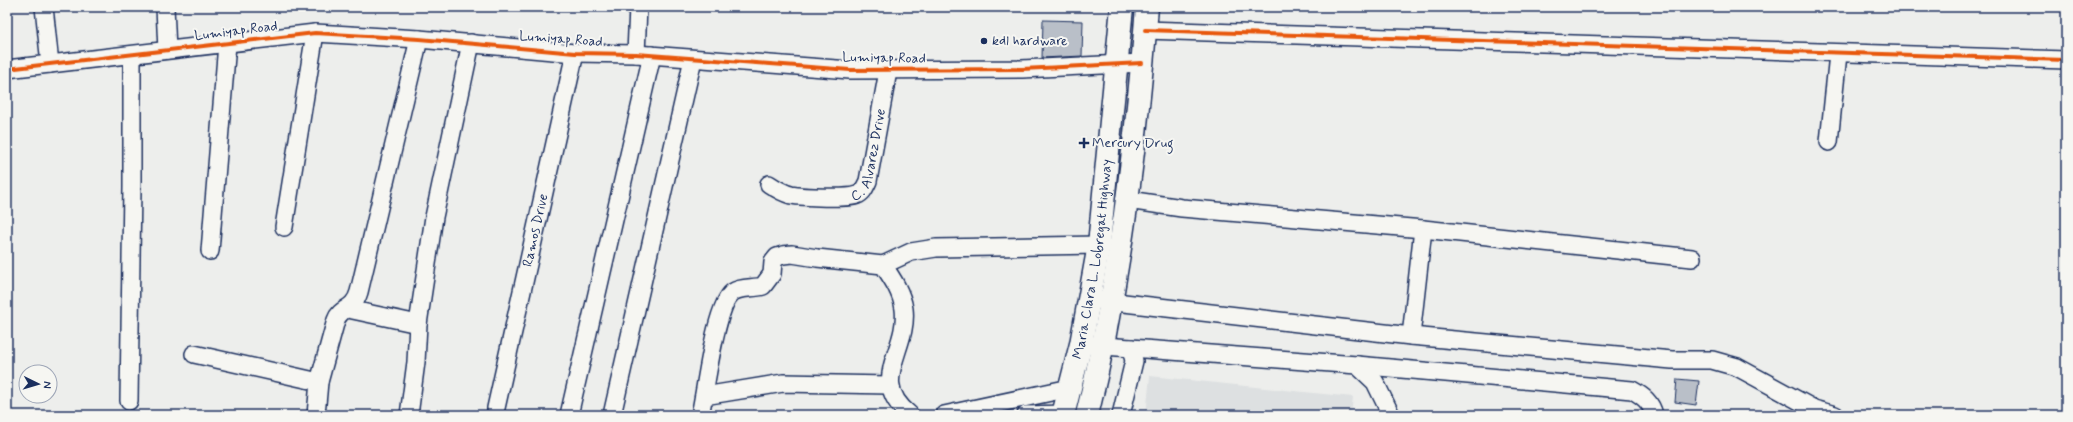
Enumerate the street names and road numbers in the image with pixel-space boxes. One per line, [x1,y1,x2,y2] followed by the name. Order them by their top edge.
[193,17,279,45] street label: Lumiyap Road
[519,27,603,51] street label: Lumiyap Road
[842,48,926,68] street label: Lumiyap Road
[849,107,890,205] street label: C. Alvarez Drive
[1069,158,1116,361] street label: Maria Clara L. Lobregat Highway
[519,192,552,269] street label: Ramos Drive

